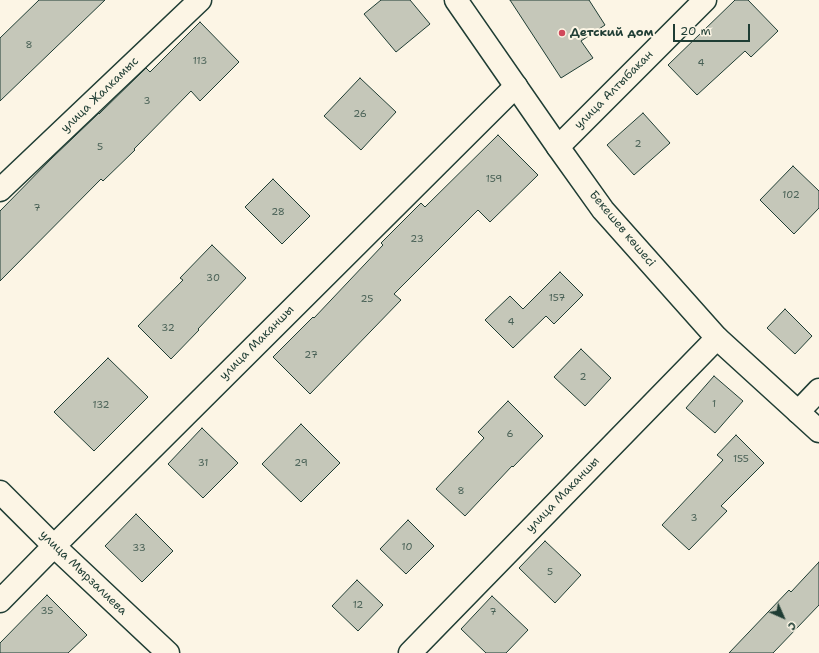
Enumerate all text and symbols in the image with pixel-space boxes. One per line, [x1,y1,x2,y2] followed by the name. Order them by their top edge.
[675,16,752,42] scale bar
[680,23,711,39] text: 20 m
[570,26,653,40] place label: Детский дом
[557,28,567,38] marker: Детский дом
[26,39,32,51] house number: 8
[572,48,656,132] street label: улица Алтыбакан
[58,54,142,136] street label: улица Жалкамыс
[193,55,207,67] house number: 113
[698,57,704,69] house number: 4
[144,95,150,107] house number: 3
[353,108,367,120] house number: 26
[635,138,641,150] house number: 2
[97,141,103,153] house number: 5
[486,173,502,185] house number: 159
[586,188,658,270] street label: Бекешев көшесі
[782,189,800,201] house number: 102
[34,202,40,214] house number: 7
[271,206,285,218] house number: 28
[410,233,424,245] house number: 23
[206,272,220,284] house number: 30
[549,292,565,304] house number: 157
[361,293,373,305] house number: 25
[217,303,297,383] street label: улица Маканшы
[508,316,514,328] house number: 4
[161,322,175,334] house number: 32
[304,349,318,361] house number: 27
[580,371,586,383] house number: 2
[712,398,716,410] house number: 1
[92,399,110,411] house number: 132
[507,428,513,440] house number: 6
[733,453,749,465] house number: 155
[523,454,603,536] street label: улица Маканшы
[198,457,208,469] house number: 31
[294,457,308,469] house number: 29
[458,485,464,497] house number: 8
[691,512,697,524] house number: 3
[36,528,130,618] street label: улица Мырзалиева
[402,541,412,553] house number: 10
[132,542,146,554] house number: 33
[547,566,553,578] house number: 5
[763,597,803,637] north arrow
[353,599,363,611] house number: 12
[41,605,53,617] house number: 35
[490,606,496,618] house number: 7
[784,618,800,634] text: С

